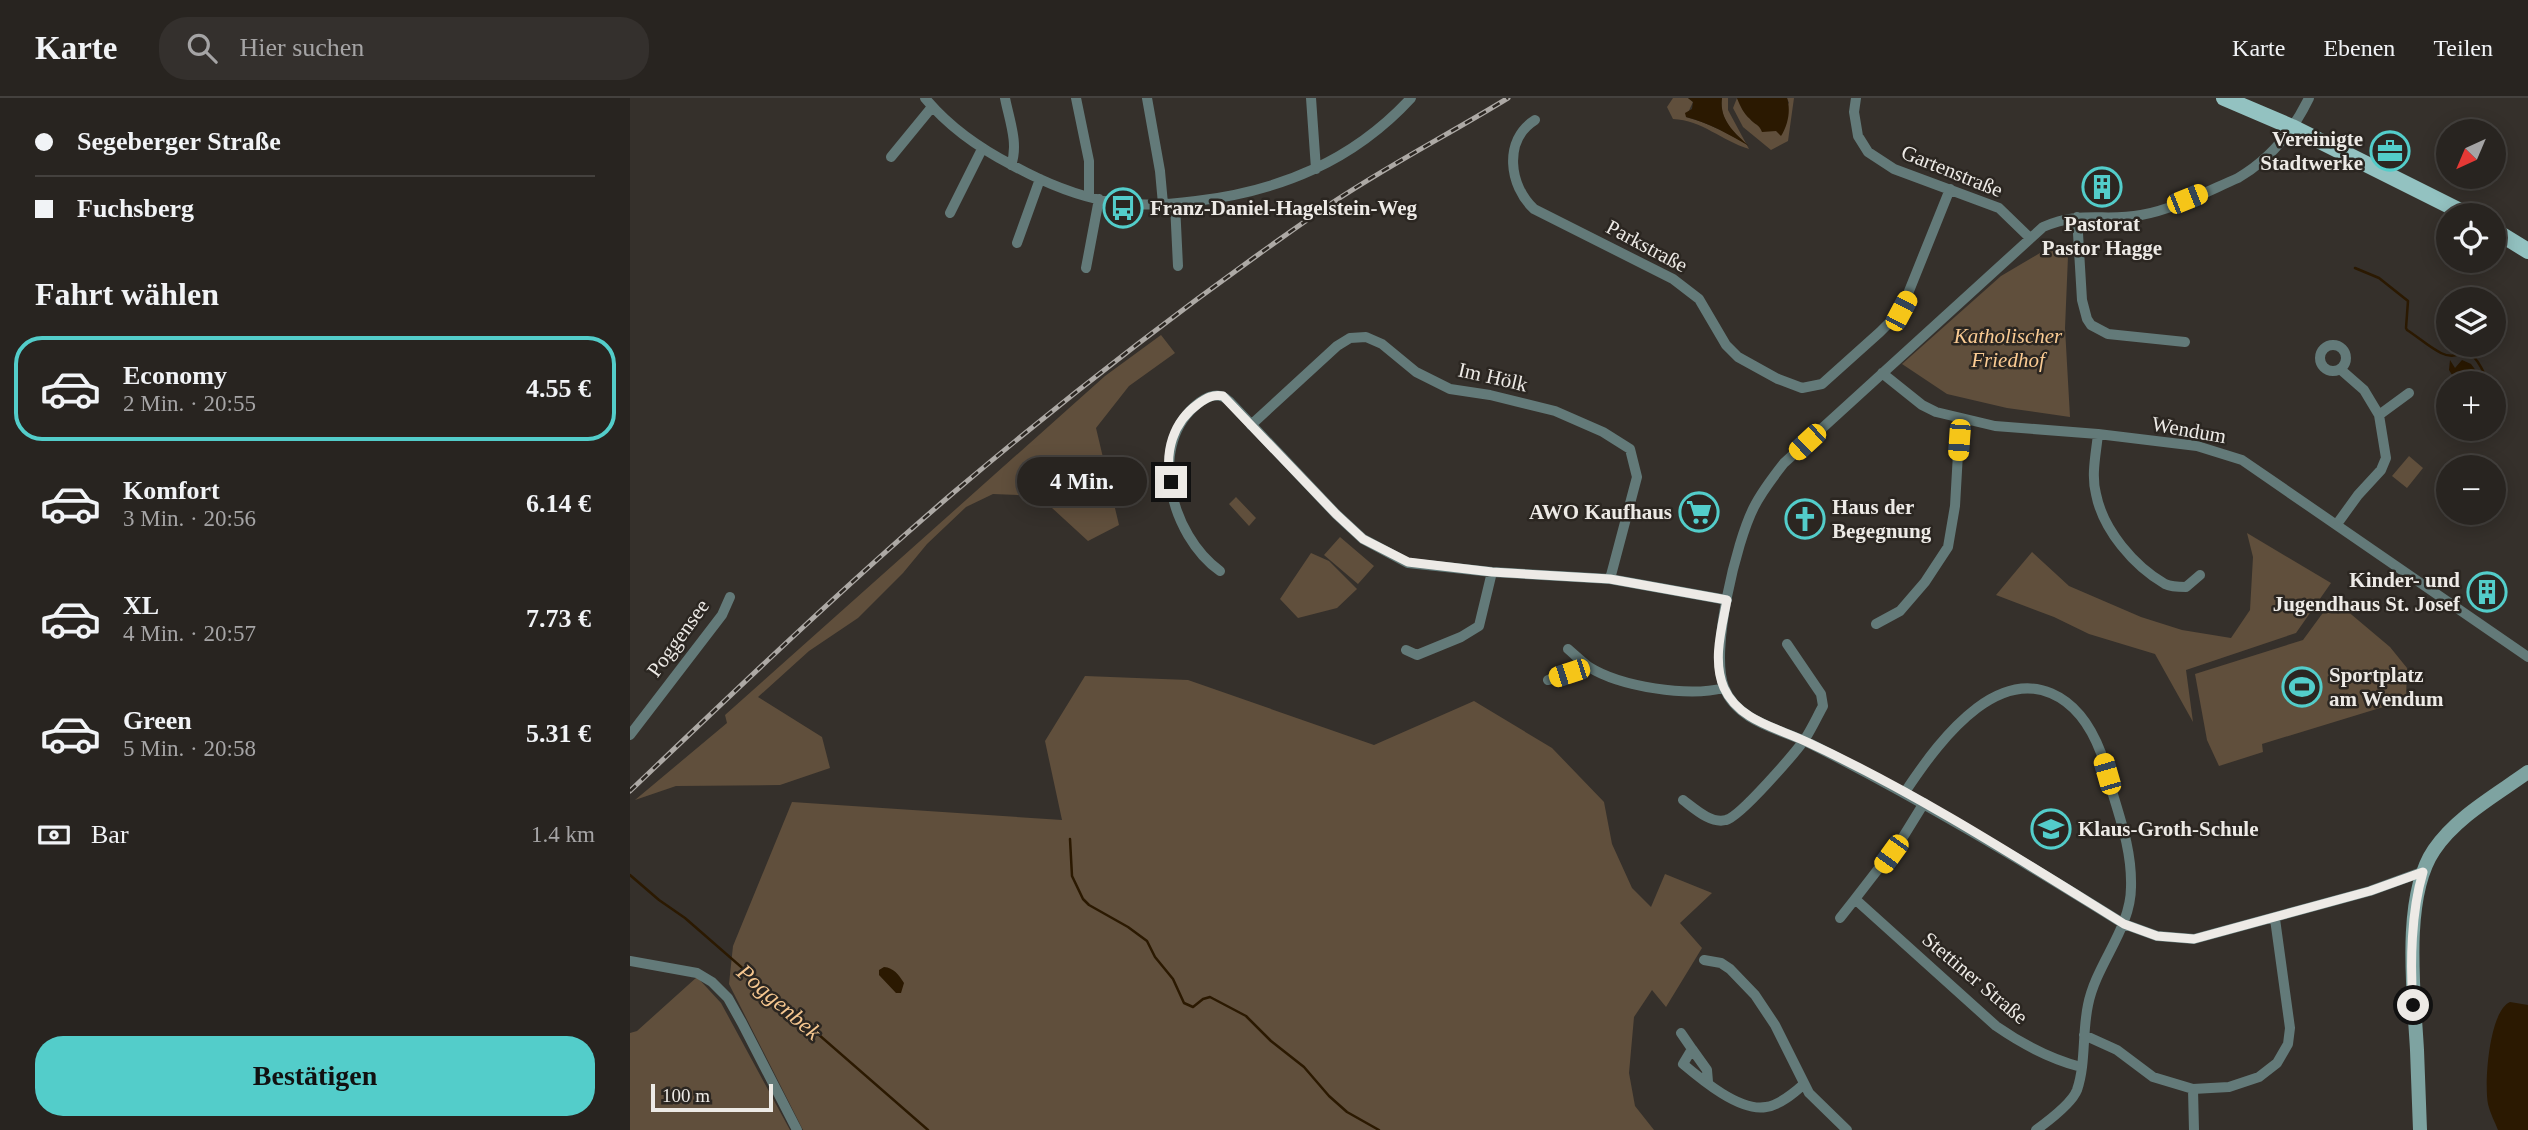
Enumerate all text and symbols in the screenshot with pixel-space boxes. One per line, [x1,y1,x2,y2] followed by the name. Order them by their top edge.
[159,17,649,80] search box
[183,29,221,67] icon: search
[35,30,117,66] text: Karte
[239,33,364,62] text: Hier suchen
[2232,35,2285,61] text: Karte
[2323,35,2395,61] text: Ebenen
[2433,35,2493,61] text: Teilen
[2436,119,2506,189] north arrow
[2436,119,2506,525] map controls
[77,127,281,156] text: Segeberger Straße
[2260,127,2363,175] place label: Vereinigte Stadtwerke
[2369,130,2411,172] office icon: Vereinigte Stadtwerke
[1898,140,2006,202] street label: Gartenstraße
[2081,166,2123,208] building icon: Pastorat Pastor Hagge
[2164,181,2211,217] car
[1102,187,1144,229] bus stop icon: Franz-Daniel-Hagelstein-Weg
[77,194,194,223] text: Fuchsberg
[1150,196,1418,220] place label: Franz-Daniel-Hagelstein-Weg
[2436,203,2506,273] button: locate
[2042,212,2162,260] place label: Pastorat Pastor Hagge
[1602,215,1692,277] street label: Parkstraße
[35,276,219,312] text: Fahrt wählen
[2436,287,2506,357] button: layers
[1882,288,1921,334] car
[1953,324,2063,372] park label: Katholischer Friedhof
[39,357,102,420] icon: car
[1456,357,1531,397] street label: Im Hölk
[123,361,227,390] text: Economy
[2436,371,2506,441] button: +
[526,374,591,403] text: 4.55 €
[123,391,256,416] text: 2 Min. · 20:55
[2150,412,2228,448] street label: Wendum
[1948,418,1971,462] car
[1785,420,1830,464] car
[2436,455,2506,525] button: −
[1017,458,1146,506] callout: 4 Min.
[1155,466,1187,498] route end
[1050,469,1114,494] text: 4 Min.
[39,472,102,535] icon: car
[123,476,220,505] text: Komfort
[526,489,591,518] text: 6.14 €
[1678,491,1720,533] supermarket icon: AWO Kaufhaus
[1832,495,1932,543] place label: Haus der Begegnung
[1784,498,1826,540] church icon: Haus der Begegnung
[1529,500,1672,524] place label: AWO Kaufhaus
[123,506,256,531] text: 3 Min. · 20:56
[2273,568,2461,616] place label: Kinder- und Jugendhaus St. Josef
[2466,571,2508,613] building icon: Kinder- und Jugendhaus St. Josef
[39,587,102,650] icon: car
[123,591,159,620] text: XL
[642,595,714,681] street label: Poggensee
[526,604,591,633] text: 7.73 €
[123,621,256,646] text: 4 Min. · 20:57
[1546,657,1593,689] car
[2329,663,2444,711] place label: Sportplatz am Wendum
[2281,666,2323,708] sports icon: Sportplatz am Wendum
[39,702,102,765] icon: car
[123,706,192,735] text: Green
[526,719,591,748] text: 5.31 €
[123,736,256,761] text: 5 Min. · 20:58
[2092,751,2123,797] car
[2030,808,2072,850] school or university icon: Klaus-Groth-Schule
[35,816,73,854] icon: cash
[2078,817,2258,841] place label: Klaus-Groth-Schule
[91,820,129,849] text: Bar
[531,822,595,847] text: 1.4 km
[1871,831,1912,877] car
[1917,927,2033,1029] street label: Stettiner Straße
[731,958,826,1045] water label: Poggenbek
[2397,989,2429,1021] route start
[35,1036,595,1116] button: Bestätigen
[651,1081,774,1113] scale bar
[662,1085,710,1106] text: 100 m

